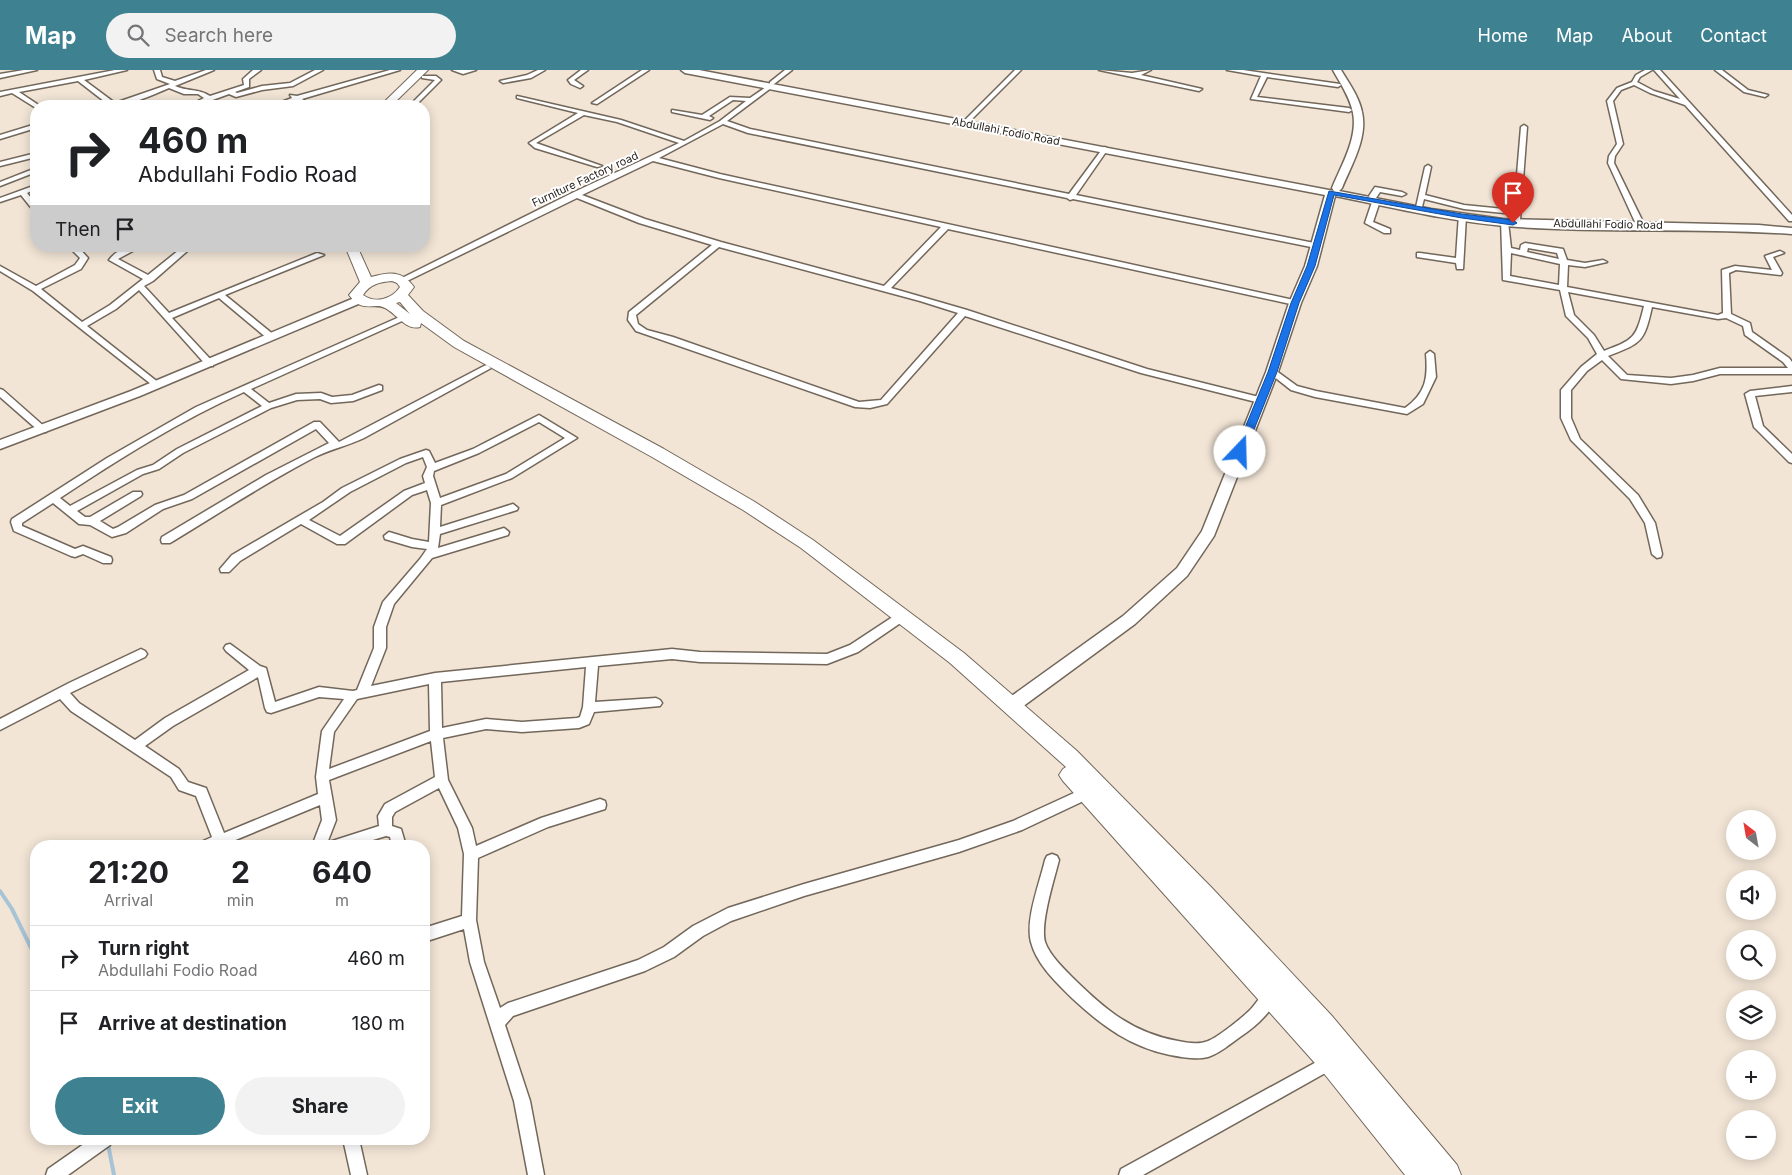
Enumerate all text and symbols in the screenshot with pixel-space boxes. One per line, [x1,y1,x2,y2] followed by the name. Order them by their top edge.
[106,13,456,58] search box
[25,21,76,50] text: Map
[124,21,152,49] icon: search
[164,24,273,47] text: Search here
[1478,25,1528,46] text: Home
[1556,25,1593,46] text: Map
[1621,25,1672,46] text: About
[1700,25,1767,46] text: Contact
[951,114,1061,148] street label: Abdullahi Fodio Road
[138,119,248,161] text: 460 m
[55,120,120,185] icon: right
[530,148,640,210] street label: Furniture Factory road
[138,161,357,187] text: Abdullahi Fodio Road
[1492,172,1534,223] pin
[1499,179,1527,207] icon: arrive
[111,215,139,243] icon: arrive
[1553,216,1663,232] street label: Abdullahi Fodio Road
[55,218,101,241] text: Then
[1213,425,1265,477] position arrow
[1726,810,1776,860] north arrow
[1726,810,1776,1160] map controls
[88,854,169,890] text: 21:20
[231,854,250,890] text: 2
[312,854,372,890] text: 640
[1726,870,1776,920] button: sound
[104,890,153,910] text: Arrival
[227,890,254,910] text: min
[335,890,349,910] text: m
[1726,930,1776,980] button: search
[98,937,189,960] text: Turn right
[55,944,83,972] icon: right
[347,947,405,970] text: 460 m
[98,960,257,980] text: Abdullahi Fodio Road
[1726,990,1776,1040] button: layers
[55,1009,83,1037] icon: arrive
[98,1012,287,1035] text: Arrive at destination
[352,1012,405,1035] text: 180 m
[1726,1050,1776,1100] button: +
[55,1077,225,1135] button: Exit
[235,1077,405,1135] button: Share
[1726,1110,1776,1160] button: −

